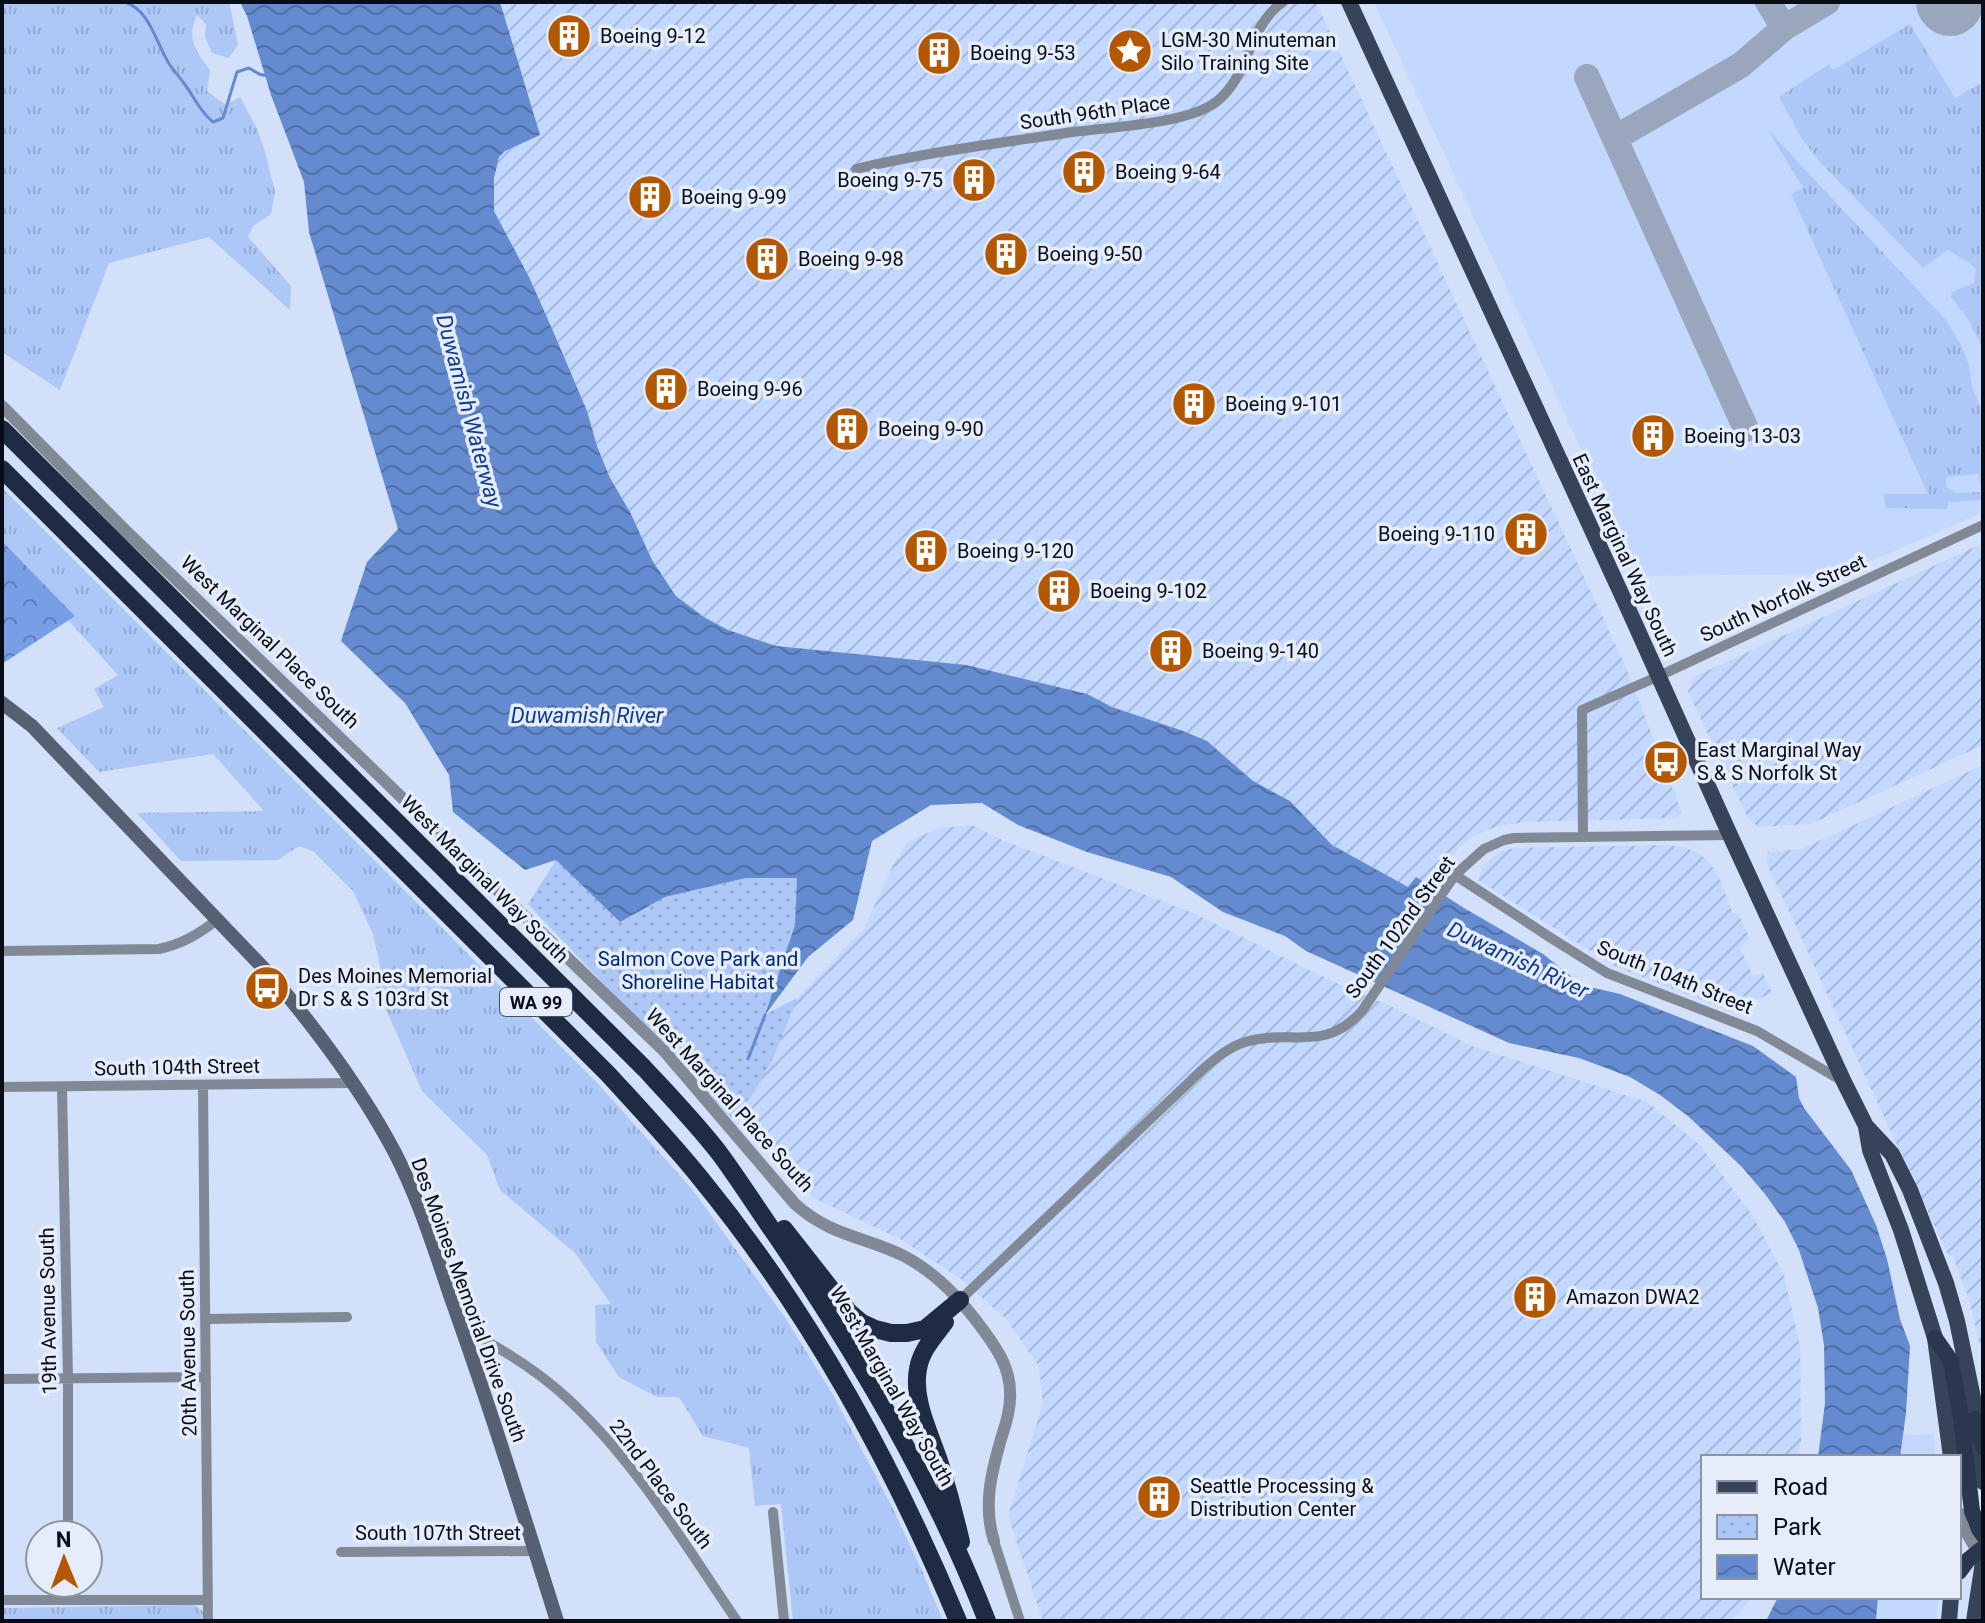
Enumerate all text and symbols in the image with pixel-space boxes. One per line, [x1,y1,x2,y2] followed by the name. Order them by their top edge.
[545,12,593,60] building icon: Boeing 9-12
[600,24,706,48] place label: Boeing 9-12
[1106,27,1154,75] place icon: LGM-30 Minuteman Silo Training Site
[1161,28,1336,75] place label: LGM-30 Minuteman Silo Training Site
[915,29,963,77] building icon: Boeing 9-53
[970,41,1076,65] place label: Boeing 9-53
[1018,90,1172,134] street label: South 96th Place
[1060,148,1108,196] building icon: Boeing 9-64
[950,156,998,204] building icon: Boeing 9-75
[1115,160,1221,184] place label: Boeing 9-64
[837,168,943,192] place label: Boeing 9-75
[626,173,674,221] building icon: Boeing 9-99
[681,185,787,209] place label: Boeing 9-99
[982,230,1030,278] building icon: Boeing 9-50
[743,235,791,283] building icon: Boeing 9-98
[1037,242,1143,266] place label: Boeing 9-50
[798,247,904,271] place label: Boeing 9-98
[431,312,507,511] water label: Duwamish Waterway
[642,365,690,413] building icon: Boeing 9-96
[697,377,803,401] place label: Boeing 9-96
[1170,380,1218,428] building icon: Boeing 9-101
[1225,392,1342,416] place label: Boeing 9-101
[823,405,871,453] building icon: Boeing 9-90
[1629,412,1677,460] building icon: Boeing 13-03
[878,417,984,441] place label: Boeing 9-90
[1684,424,1801,448] place label: Boeing 13-03
[1567,450,1683,660] street label: East Marginal Way South
[1502,510,1550,558] building icon: Boeing 9-110
[1378,522,1495,546] place label: Boeing 9-110
[902,527,950,575] building icon: Boeing 9-120
[957,539,1074,563] place label: Boeing 9-120
[1696,549,1870,647] street label: South Norfolk Street
[176,550,364,734] street label: West Marginal Place South
[1035,567,1083,615] building icon: Boeing 9-102
[1090,579,1207,603] place label: Boeing 9-102
[1147,627,1195,675] building icon: Boeing 9-140
[1202,639,1319,663] place label: Boeing 9-140
[511,703,664,728] water label: Duwamish River
[1642,738,1690,786] bus stop icon: East Marginal Way S & S Norfolk St
[1697,738,1862,785] place label: East Marginal Way S & S Norfolk St
[396,790,574,968] street label: West Marginal Way South
[1340,851,1460,1003] street label: South 102nd Street
[1444,916,1593,1004] water label: Duwamish River
[1594,935,1756,1019] street label: South 104th Street
[598,947,798,994] park label: Salmon Cove Park and Shoreline Habitat
[243,964,291,1012] bus stop icon: Des Moines Memorial Dr S & S 103rd St
[298,964,492,1011] place label: Des Moines Memorial Dr S & S 103rd St
[500,988,572,1016] road number: WA 99
[641,1003,819,1197] street label: West Marginal Place South
[94,1054,260,1080] street label: South 104th Street
[406,1155,532,1445] street label: Des Moines Memorial Drive South
[35,1227,61,1395] street label: 19th Avenue South
[175,1269,201,1437] street label: 20th Avenue South
[1511,1273,1559,1321] building icon: Amazon DWA2
[825,1282,959,1490] street label: West Marginal Way South
[1566,1285,1699,1309] place label: Amazon DWA2
[604,1414,718,1554] street label: 22nd Place South
[1701,1455,1961,1599] legend
[1135,1473,1183,1521] building icon: Seattle Processing & Distribution Center
[1773,1473,1828,1501] text: Road
[1190,1474,1374,1521] place label: Seattle Processing & Distribution Center
[1773,1513,1822,1541] text: Park
[24,1519,104,1599] north arrow
[355,1521,521,1545] street label: South 107th Street
[56,1527,72,1552] text: N
[1773,1553,1836,1581] text: Water

